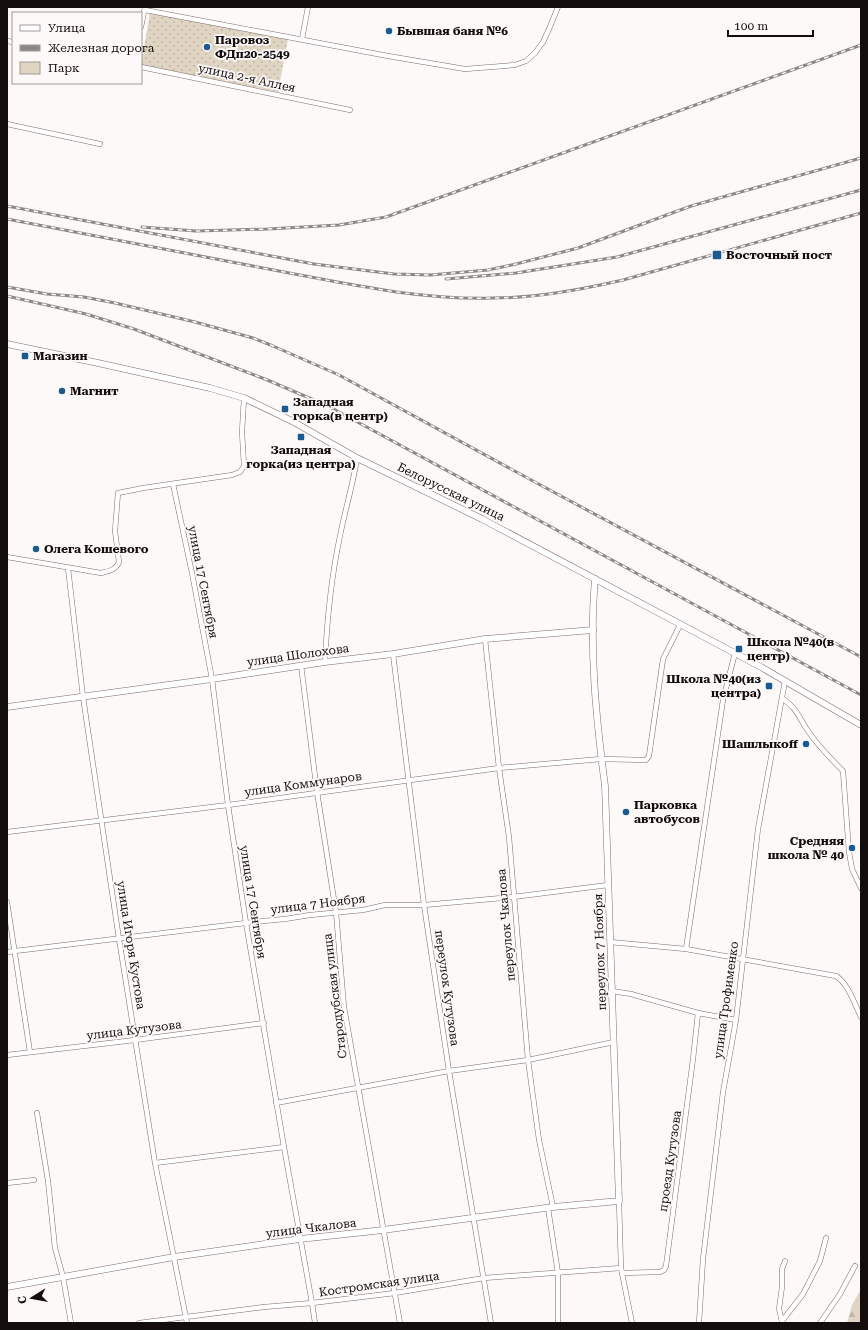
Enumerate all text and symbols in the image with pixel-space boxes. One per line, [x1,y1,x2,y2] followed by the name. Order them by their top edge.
[12,12,142,84] legend
[728,12,813,38] scale bar
[734,19,768,33] text: 100 m
[48,21,86,35] text: Улица
[397,24,508,38] place label: Бывшая баня №6
[384,26,394,36] marker: Бывшая баня №6
[215,33,290,61] place label: Паровоз ФДп20-2549
[48,41,155,55] text: Железная дорога
[202,42,212,52] marker: Паровоз ФДп20-2549
[48,61,80,75] text: Парк
[197,61,297,95] street label: улица 2-я Аллея
[726,248,832,262] place label: Восточный пост
[711,249,723,261] marker: Восточный пост
[33,349,88,363] place label: Магазин
[20,351,30,361] marker: Магазин
[70,384,118,398] place label: Магнит
[57,386,67,396] marker: Магнит
[293,395,388,423] place label: Западная горка(в центр)
[280,404,290,414] marker: Западная горка(в центр)
[296,432,306,442] marker: Западная горка(из центра)
[246,443,356,471] place label: Западная горка(из центра)
[395,460,507,524] street label: Белорусская улица
[185,524,221,640] street label: улица 17 Сентября
[44,542,149,556] place label: Олега Кошевого
[31,544,41,554] marker: Олега Кошевого
[747,635,835,663] place label: Школа №40(в центр)
[246,641,350,669] street label: улица Шолохова
[734,644,744,654] marker: Школа №40(в центр)
[666,672,761,700] place label: Школа №40(из центра)
[764,681,774,691] marker: Школа №40(из центра)
[722,737,799,751] place label: Шашлыкоff
[801,739,811,749] marker: Шашлыкоff
[243,769,363,799] street label: улица Коммунаров
[634,798,701,826] place label: Парковка автобусов
[621,807,631,817] marker: Парковка автобусов
[768,834,844,862] place label: Средняя школа № 40
[847,843,857,853] marker: Средняя школа № 40
[237,844,269,960] street label: улица 17 Сентября
[494,868,518,982] street label: переулок Чкалова
[114,880,148,1011] street label: улица Игоря Кустова
[270,891,366,917] street label: улица 7 Ноября
[591,893,609,1011] street label: переулок 7 Ноября
[432,929,462,1047] street label: переулок Кутузова
[320,932,350,1059] street label: Стародубская улица
[711,940,741,1060] street label: улица Трофименко
[86,1017,183,1043] street label: улица Кутузова
[656,1109,684,1213] street label: проезд Кутузова
[265,1215,358,1241] street label: улица Чкалова
[318,1269,440,1299] street label: Костромская улица
[12,1278,52,1318] north arrow
[16,1295,30,1305] text: С

